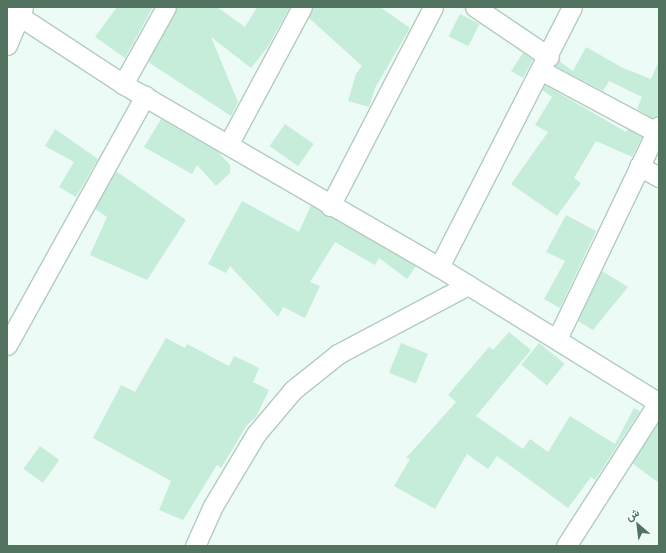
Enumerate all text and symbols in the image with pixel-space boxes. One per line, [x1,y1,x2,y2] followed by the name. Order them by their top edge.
[618,505,658,545] north arrow
[623,505,641,524] text: ش

